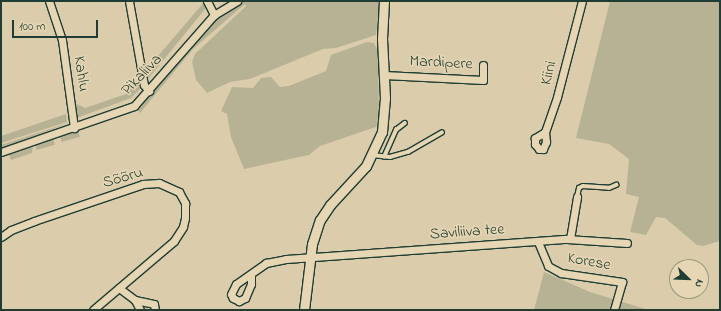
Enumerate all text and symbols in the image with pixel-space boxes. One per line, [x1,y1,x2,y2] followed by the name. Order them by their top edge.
[14,12,100,38] scale bar
[19,18,46,36] text: 100 m
[118,50,166,100] street label: Pikaliiva
[409,52,473,74] street label: Mardipere
[69,55,93,93] street label: Kahlu
[537,59,561,87] street label: Kiini
[101,163,145,193] street label: Sõõru
[429,220,505,244] street label: Saviliiva tee
[566,249,612,275] street label: Korese
[669,259,709,299] north arrow
[690,277,708,290] text: N

